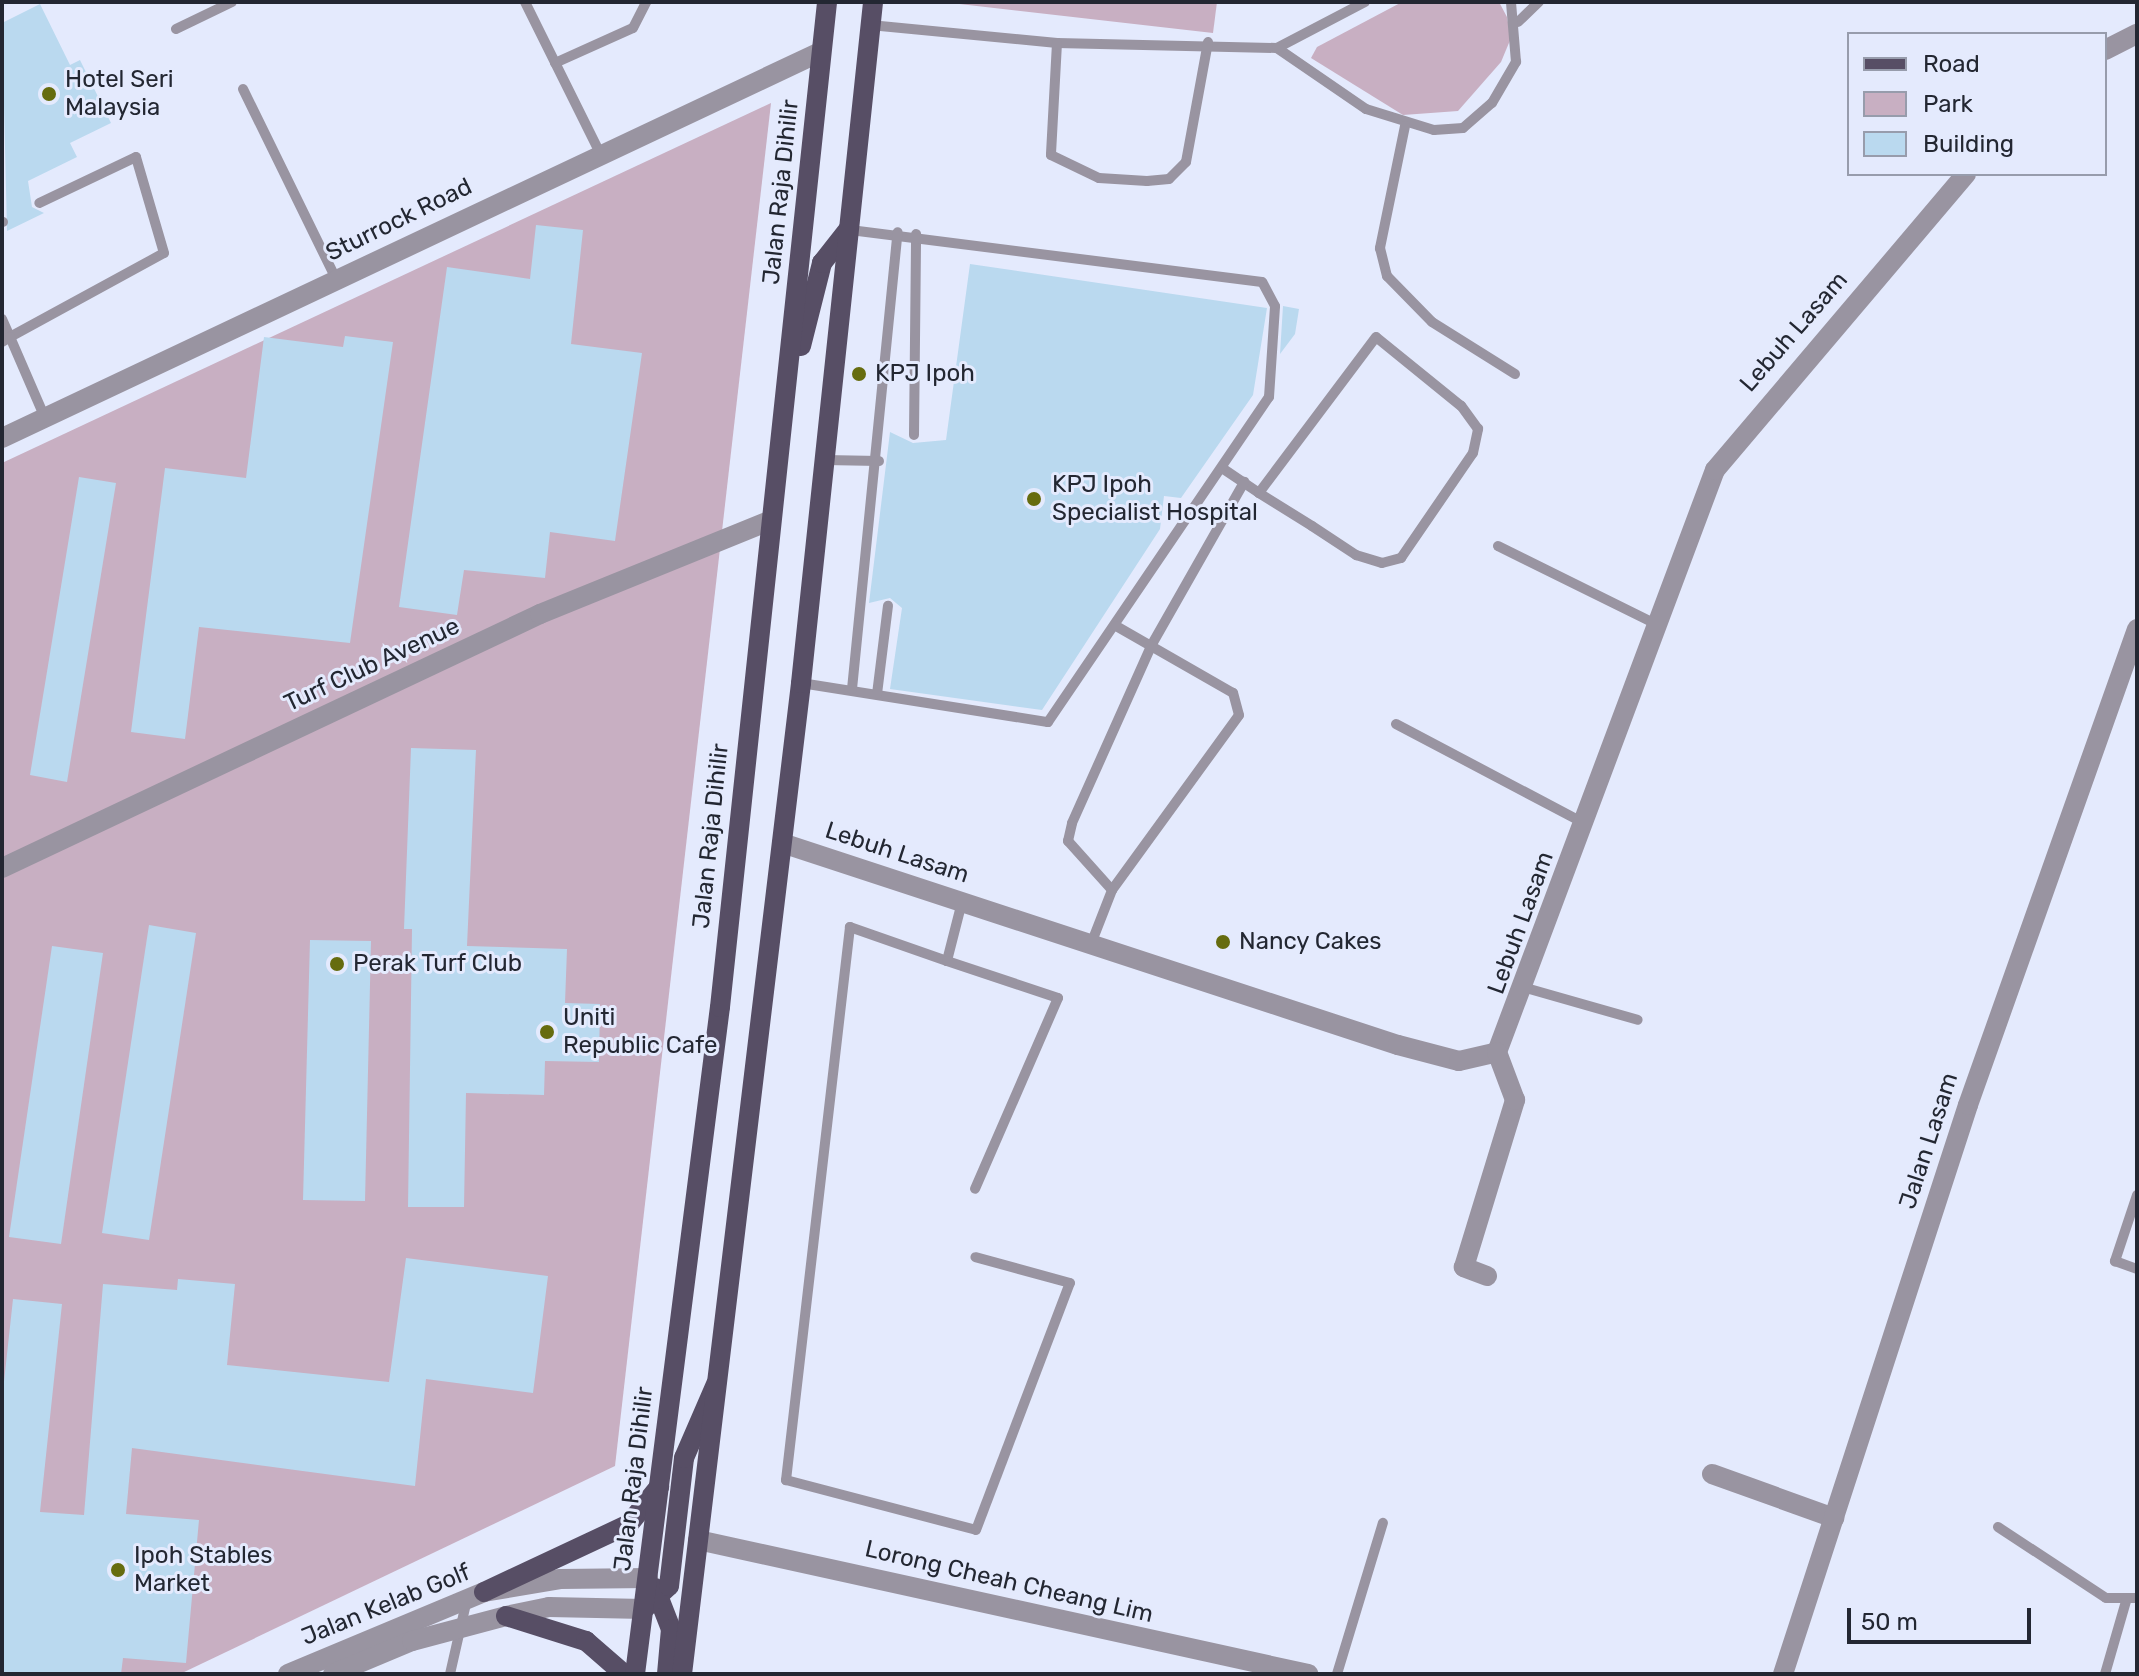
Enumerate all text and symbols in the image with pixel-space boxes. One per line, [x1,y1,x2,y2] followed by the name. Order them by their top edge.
[1847,32,2107,176] legend
[1923,50,1980,78] text: Road
[65,66,174,122] place label: Hotel Seri Malaysia
[40,85,58,103] marker: Hotel Seri Malaysia
[1923,90,1973,118] text: Park
[757,98,805,286] street label: Jalan Raja Dihilir
[1923,130,2014,158] text: Building
[321,172,477,268] street label: Sturrock Road
[1734,266,1854,398] street label: Lebuh Lasam
[875,360,975,388] place label: KPJ Ipoh
[850,365,868,383] marker: KPJ Ipoh
[1052,471,1258,527] place label: KPJ Ipoh Specialist Hospital
[1023,488,1045,510] marker: KPJ Ipoh Specialist Hospital
[279,612,465,718] street label: Turf Club Avenue
[687,742,735,930] street label: Jalan Raja Dihilir
[821,816,973,890] street label: Lebuh Lasam
[1482,848,1560,998] street label: Lebuh Lasam
[1239,928,1382,956] place label: Nancy Cakes
[1214,933,1232,951] marker: Nancy Cakes
[353,950,523,978] place label: Perak Turf Club
[328,955,346,973] marker: Perak Turf Club
[563,1004,717,1060] place label: Uniti Republic Cafe
[538,1023,556,1041] marker: Uniti Republic Cafe
[1893,1069,1965,1213] street label: Jalan Lasam
[608,1385,660,1573] street label: Jalan Raja Dihilir
[862,1535,1156,1629] street label: Lorong Cheah Cheang Lim
[134,1542,272,1598] place label: Ipoh Stables Market
[297,1558,475,1652] street label: Jalan Kelab Golf
[109,1561,127,1579] marker: Ipoh Stables Market
[1851,1592,2035,1642] scale bar
[1861,1608,1918,1636] text: 50 m

